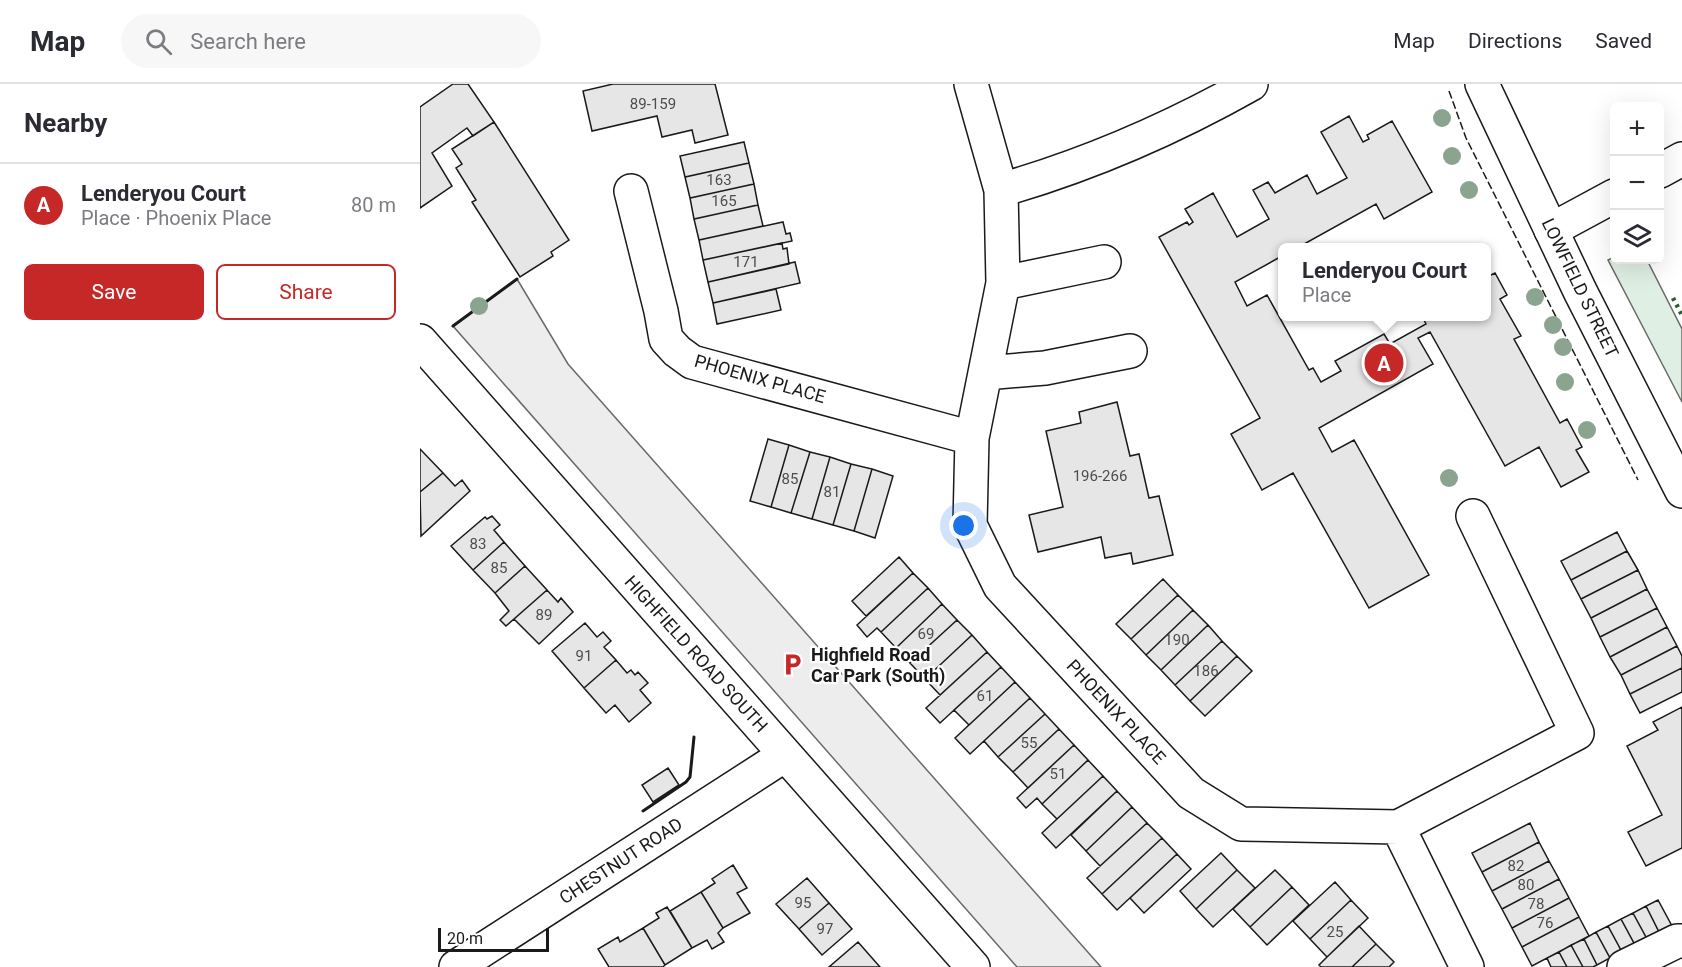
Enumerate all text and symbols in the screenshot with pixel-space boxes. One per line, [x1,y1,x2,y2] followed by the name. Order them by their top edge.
[121,14,541,68] search box
[30,25,85,58] text: Map
[142,25,175,58] icon: search
[190,29,306,54] text: Search here
[1393,29,1435,53] text: Map
[1468,29,1562,53] text: Directions
[1595,29,1652,53] text: Saved
[630,95,676,113] house number: 89-159
[1610,102,1664,264] map controls
[1610,102,1664,156] button: +
[24,108,107,138] text: Nearby
[1610,156,1664,210] button: −
[706,171,732,189] house number: 163
[81,181,246,206] text: Lenderyou Court
[711,192,737,210] house number: 165
[37,193,50,217] text: A
[351,193,396,217] text: 80 m
[81,206,271,230] text: Place · Phoenix Place
[1610,210,1664,264] button: layers
[1538,215,1623,361] street label: LOWFIELD STREET
[1278,243,1491,321] popup
[733,253,759,271] house number: 171
[1302,258,1467,283] text: Lenderyou Court
[24,264,204,320] button: Save
[216,264,396,320] button: Share
[1302,283,1351,307] text: Place
[1364,340,1404,386] pin: A
[692,350,828,407] street label: PHOENIX PLACE
[1073,467,1127,485] house number: 196-266
[782,470,798,488] house number: 85
[824,483,840,501] house number: 81
[949,511,978,540] your location
[470,535,486,553] house number: 83
[491,559,507,577] house number: 85
[620,571,772,736] street label: HIGHFIELD ROAD SOUTH
[536,606,552,624] house number: 89
[918,625,934,643] house number: 69
[1164,631,1190,649] house number: 190
[811,644,945,687] place label: Highfield Road Car Park (South)
[576,647,592,665] house number: 91
[780,652,806,678] parking icon: Highfield Road Car Park (South)
[1063,655,1170,768] street label: PHOENIX PLACE
[1193,662,1219,680] house number: 186
[977,687,993,705] house number: 61
[1021,734,1037,752] house number: 55
[1050,765,1066,783] house number: 51
[555,813,686,908] street label: CHESTNUT ROAD
[1508,857,1524,875] house number: 82
[1518,876,1534,894] house number: 80
[795,894,811,912] house number: 95
[1528,895,1544,913] house number: 78
[1537,914,1553,932] house number: 76
[817,920,833,938] house number: 97
[1327,923,1343,941] house number: 25
[438,925,549,952] scale bar
[447,929,483,948] text: 20 m

